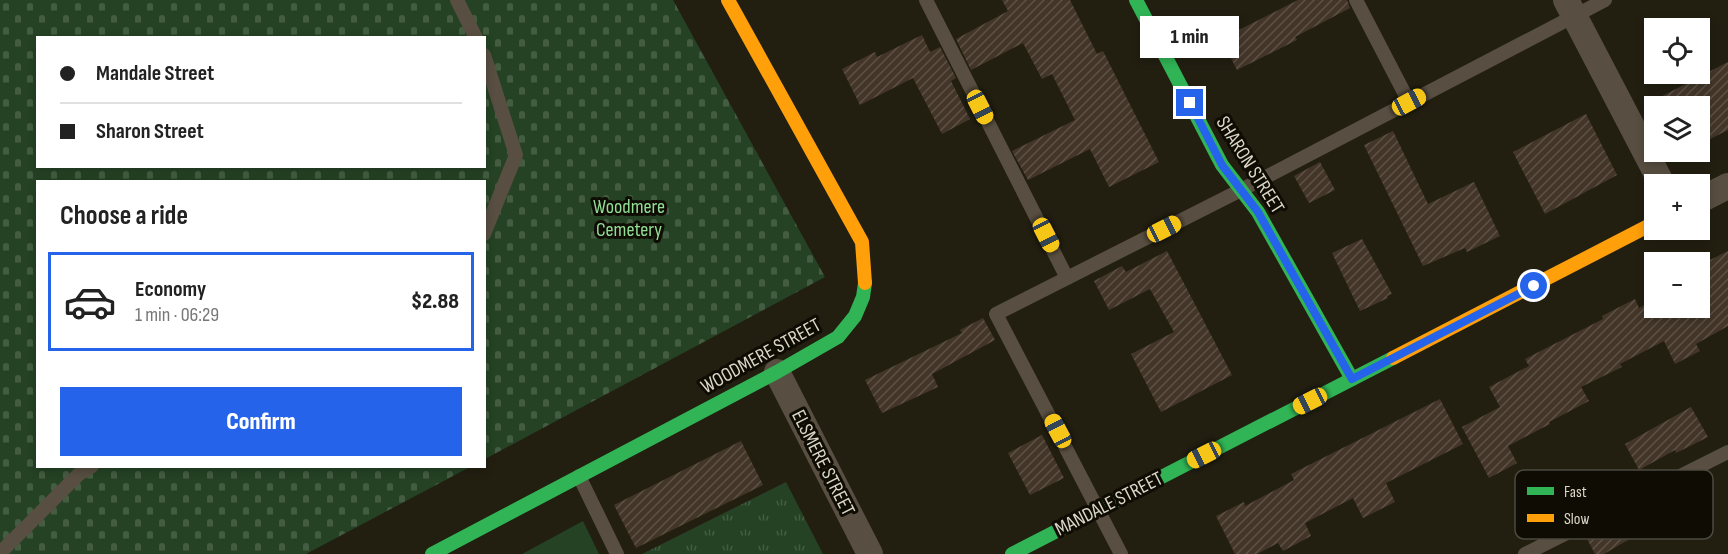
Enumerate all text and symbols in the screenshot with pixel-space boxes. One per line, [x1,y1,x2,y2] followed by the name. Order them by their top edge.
[1140,16,1240,58] callout: 1 min
[1644,18,1710,318] map controls
[1644,18,1710,84] button: locate
[1170,25,1209,49] text: 1 min
[96,60,214,87] text: Mandale Street
[1389,86,1429,118] car
[964,87,996,127] car
[1176,89,1203,116] route end
[1644,96,1710,162] button: layers
[1211,112,1289,218] street label: SHARON STREET
[96,118,204,145] text: Sharon Street
[1644,174,1710,240] button: +
[593,195,665,242] park label: Woodmere Cemetery
[60,200,188,232] text: Choose a ride
[1144,213,1184,245] car
[1030,215,1062,255] car
[1644,252,1710,318] button: −
[1520,272,1547,299] route start
[63,275,117,329] icon: car
[135,276,206,303] text: Economy
[411,288,459,315] text: $2.88
[135,303,219,327] text: 1 min · 06:29
[697,313,825,399] street label: WOODMERE STREET
[1290,385,1330,417] car
[60,387,462,456] button: Confirm
[786,406,860,520] street label: ELSMERE STREET
[1042,411,1074,451] car
[1184,439,1224,471] car
[1051,467,1167,541] street label: MANDALE STREET
[1515,470,1713,539] legend
[1564,483,1587,502] text: Fast
[1564,510,1589,529] text: Slow

